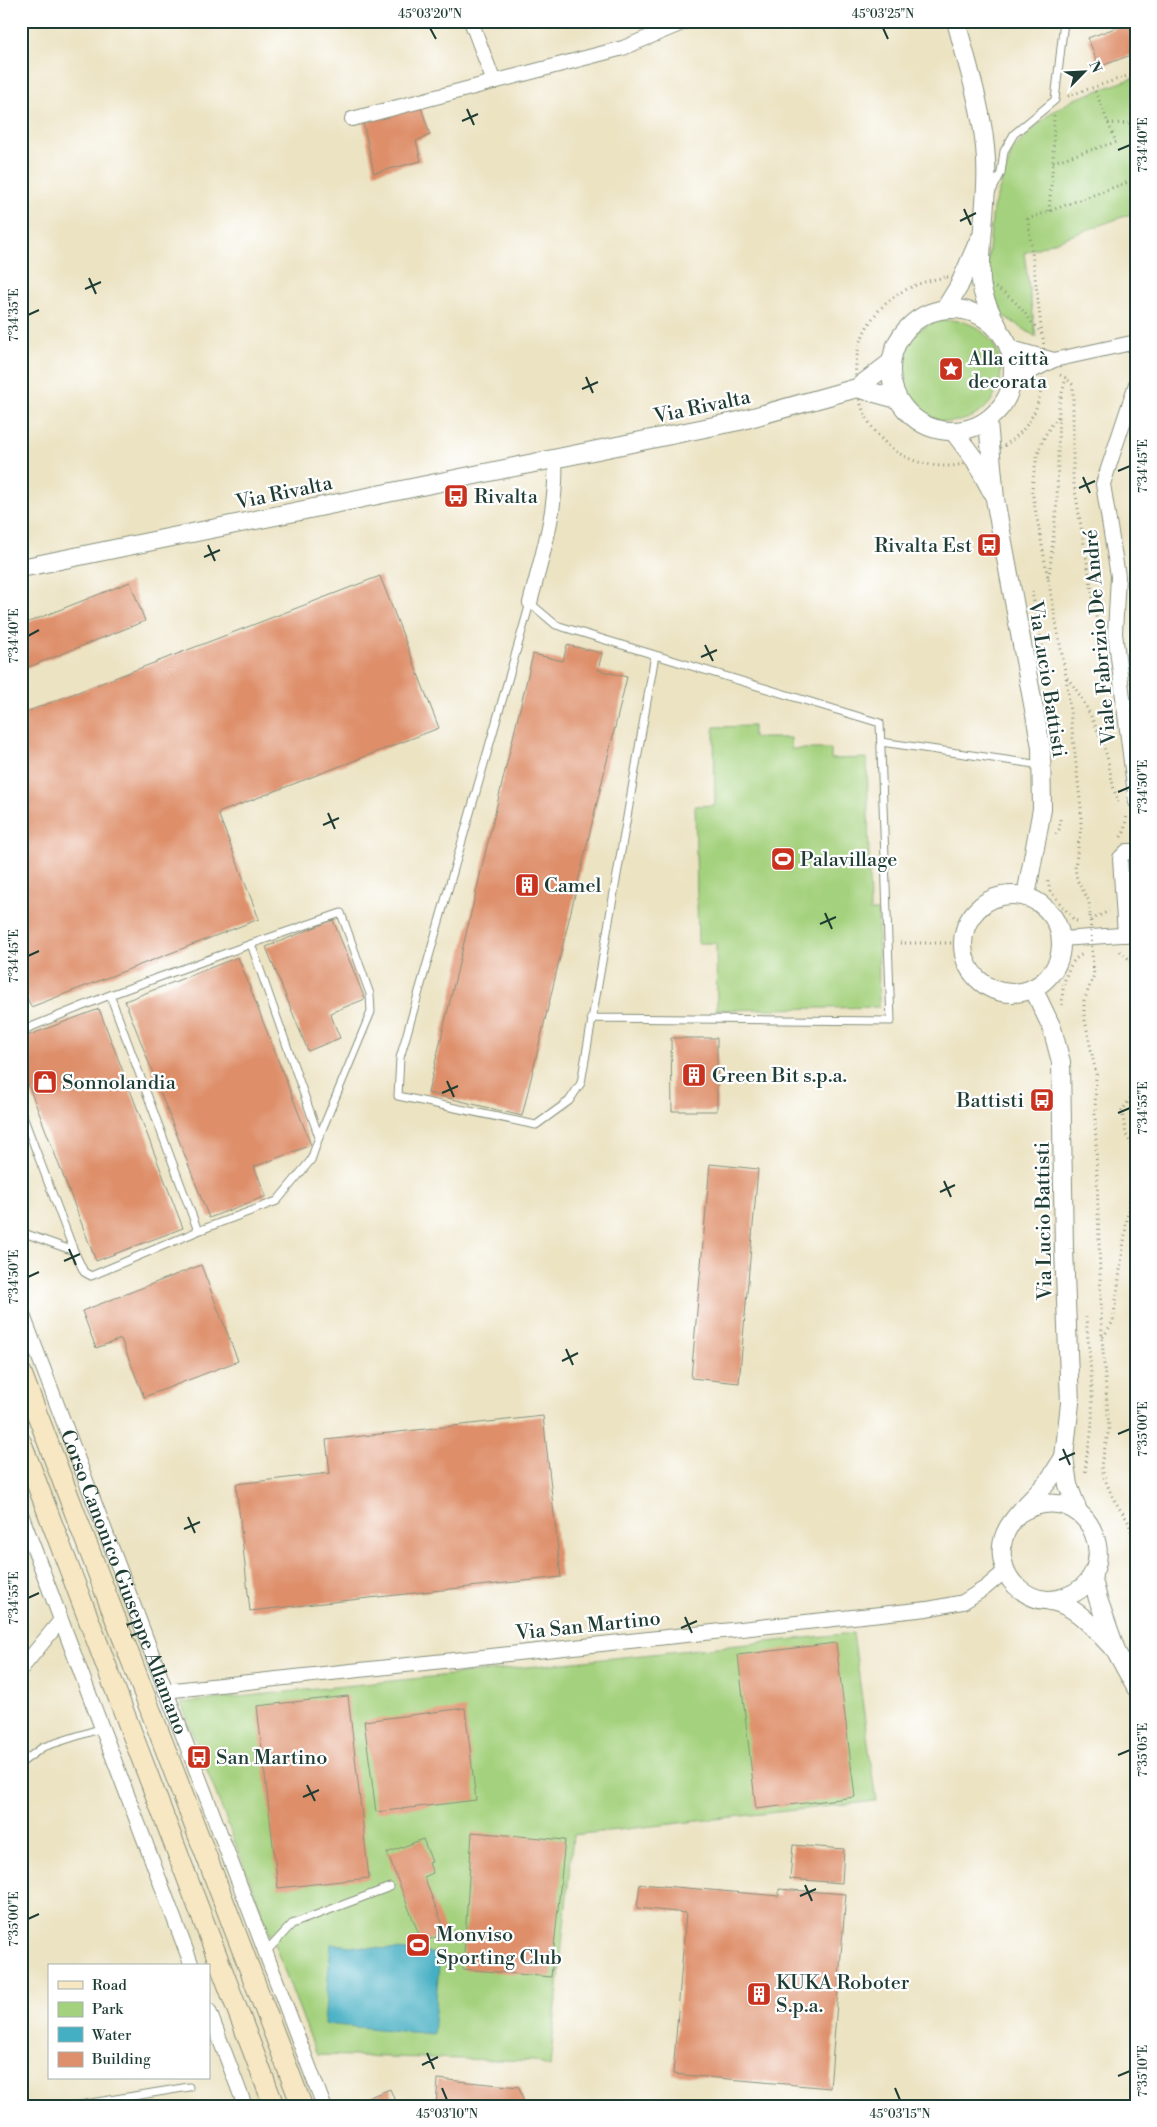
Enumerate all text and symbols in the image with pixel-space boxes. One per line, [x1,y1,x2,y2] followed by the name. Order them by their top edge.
[398,7,462,22] text: 45°03'20"N
[852,7,914,22] text: 45°03'25"N
[1060,48,1110,98] north arrow
[1084,58,1105,76] text: N
[1136,117,1151,173] text: 7°34'40"E
[7,288,22,342] text: 7°34'35"E
[967,347,1050,395] place label: Alla città decorata
[938,356,964,382] place icon: Alla città decorata
[651,385,754,430] street label: Via Rivalta
[1136,439,1151,493] text: 7°34'45"E
[233,471,336,516] street label: Via Rivalta
[443,483,469,509] bus stop icon: Rivalta
[474,485,539,510] place label: Rivalta
[1079,528,1122,747] street label: Viale Fabrizio De André
[976,532,1002,558] bus stop icon: Rivalta Est
[874,534,972,559] place label: Rivalta Est
[1022,598,1071,760] street label: Via Lucio Battisti
[7,608,22,664] text: 7°34'40"E
[1136,760,1151,814] text: 7°34'50"E
[770,846,796,872] sports icon: Palavillage
[800,848,897,873] place label: Palavillage
[514,872,540,898] building icon: Camel
[544,874,601,899] place label: Camel
[7,929,22,983] text: 7°34'45"E
[681,1062,707,1088] building icon: Green Bit s.p.a.
[712,1064,847,1089] place label: Green Bit s.p.a.
[32,1069,58,1095] shop icon: Sonnolandia
[62,1071,177,1096] place label: Sonnolandia
[1136,1081,1151,1135] text: 7°34'55"E
[1029,1087,1055,1113] bus stop icon: Battisti
[955,1089,1024,1114] place label: Battisti
[1031,1141,1058,1301] street label: Via Lucio Battisti
[7,1250,22,1304] text: 7°34'50"E
[1136,1401,1151,1457] text: 7°35'00"E
[54,1426,193,1739] street label: Corso Canonico Giuseppe Allamano
[7,1571,22,1625] text: 7°34'55"E
[514,1606,662,1647] street label: Via San Martino
[1136,1723,1151,1777] text: 7°35'05"E
[186,1744,212,1770] bus stop icon: San Martino
[216,1746,327,1771] place label: San Martino
[7,1891,22,1947] text: 7°35'00"E
[436,1923,562,1971] place label: Monviso Sporting Club
[405,1932,431,1958] sports icon: Monviso Sporting Club
[48,1964,210,2080] legend
[776,1971,910,2019] place label: KUKA Roboter S.p.a.
[92,1976,127,1995] text: Road
[746,1981,772,2007] building icon: KUKA Roboter S.p.a.
[92,2000,124,2019] text: Park
[91,2026,132,2045] text: Water
[1136,2045,1151,2097] text: 7°35'10"E
[91,2050,151,2069] text: Building
[416,2107,478,2122] text: 45°03'10"N
[870,2107,930,2122] text: 45°03'15"N

